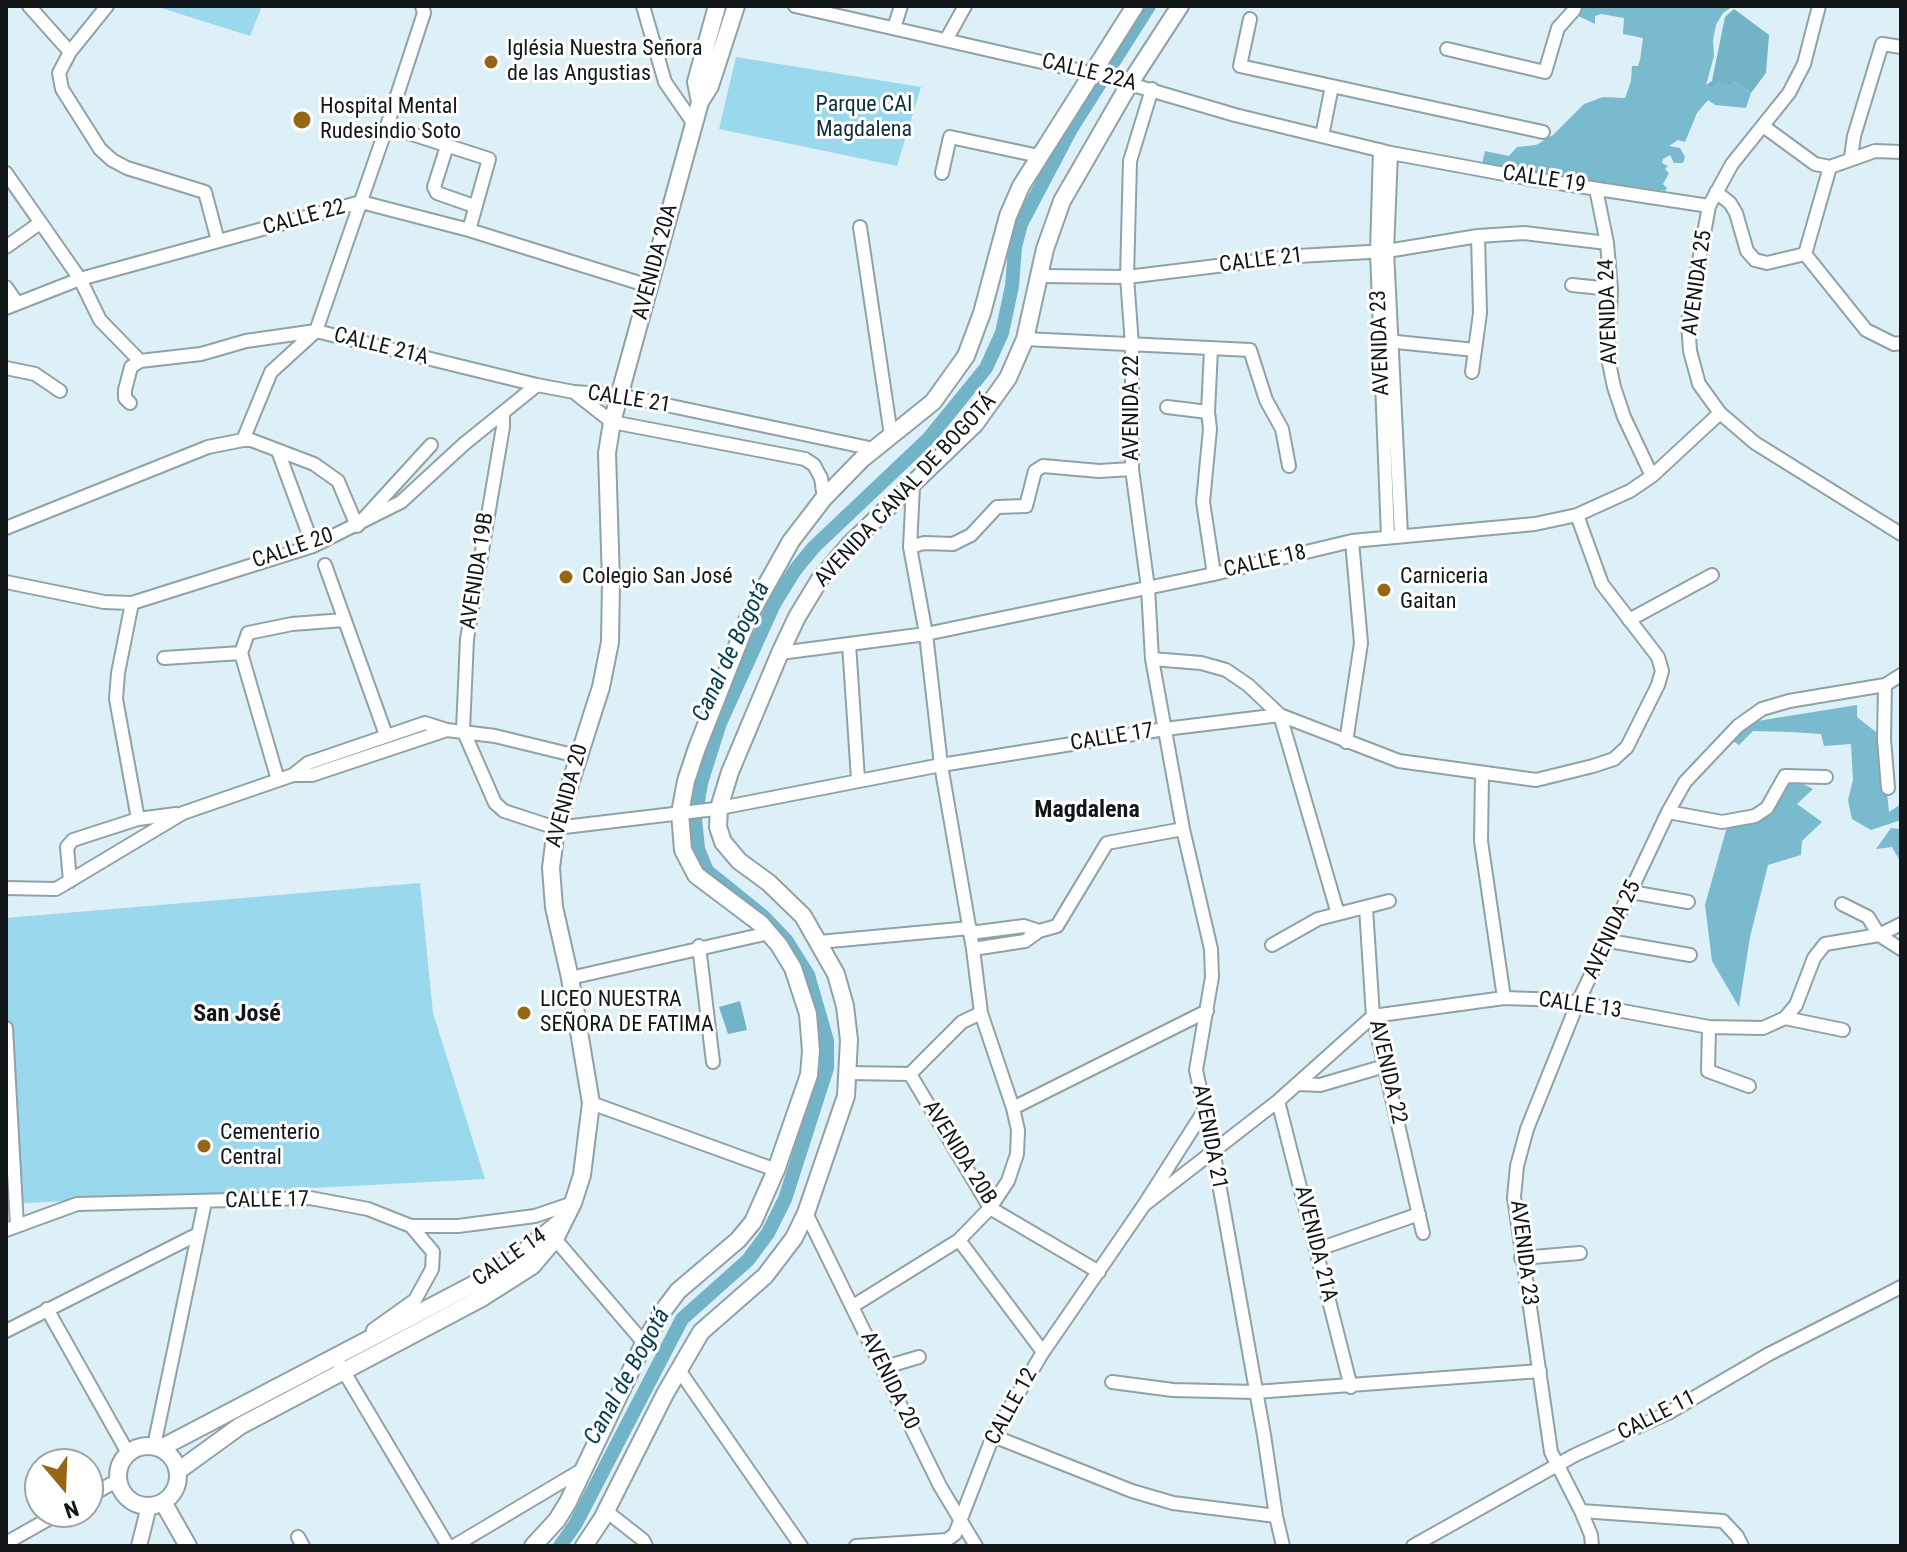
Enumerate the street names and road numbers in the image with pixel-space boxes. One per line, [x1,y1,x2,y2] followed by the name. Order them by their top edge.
[1039,49,1139,97] street label: CALLE 22A
[1501,160,1587,200] street label: CALLE 19
[260,194,348,242] street label: CALLE 22
[628,201,684,323] street label: AVENIDA 20A
[1678,229,1718,337] street label: AVENIDA 25
[1218,243,1304,279] street label: CALLE 21
[1594,259,1624,365] street label: AVENIDA 24
[1366,290,1396,396] street label: AVENIDA 23
[331,323,431,371] street label: CALLE 21A
[1119,355,1145,461] street label: AVENIDA 22
[586,380,672,420] street label: CALLE 21
[810,389,1002,593] street label: AVENIDA CANAL DE BOGOTÁ
[456,511,500,631] street label: AVENIDA 19B
[249,523,337,575] street label: CALLE 20
[1221,540,1309,584] street label: CALLE 18
[1069,718,1155,758] street label: CALLE 17
[542,741,594,851] street label: AVENIDA 20
[1579,876,1647,984] street label: AVENIDA 25
[1537,987,1623,1025] street label: CALLE 13
[1362,1017,1412,1127] street label: AVENIDA 22
[1186,1082,1232,1192] street label: AVENIDA 21
[917,1096,1001,1210] street label: AVENIDA 20B
[1288,1183,1342,1305] street label: AVENIDA 21A
[225,1187,309,1215] street label: CALLE 17
[1503,1199,1543,1307] street label: AVENIDA 23
[468,1223,552,1293] street label: CALLE 14
[854,1328,924,1434] street label: AVENIDA 20
[980,1364,1044,1450] street label: CALLE 12
[1614,1385,1700,1447] street label: CALLE 11

